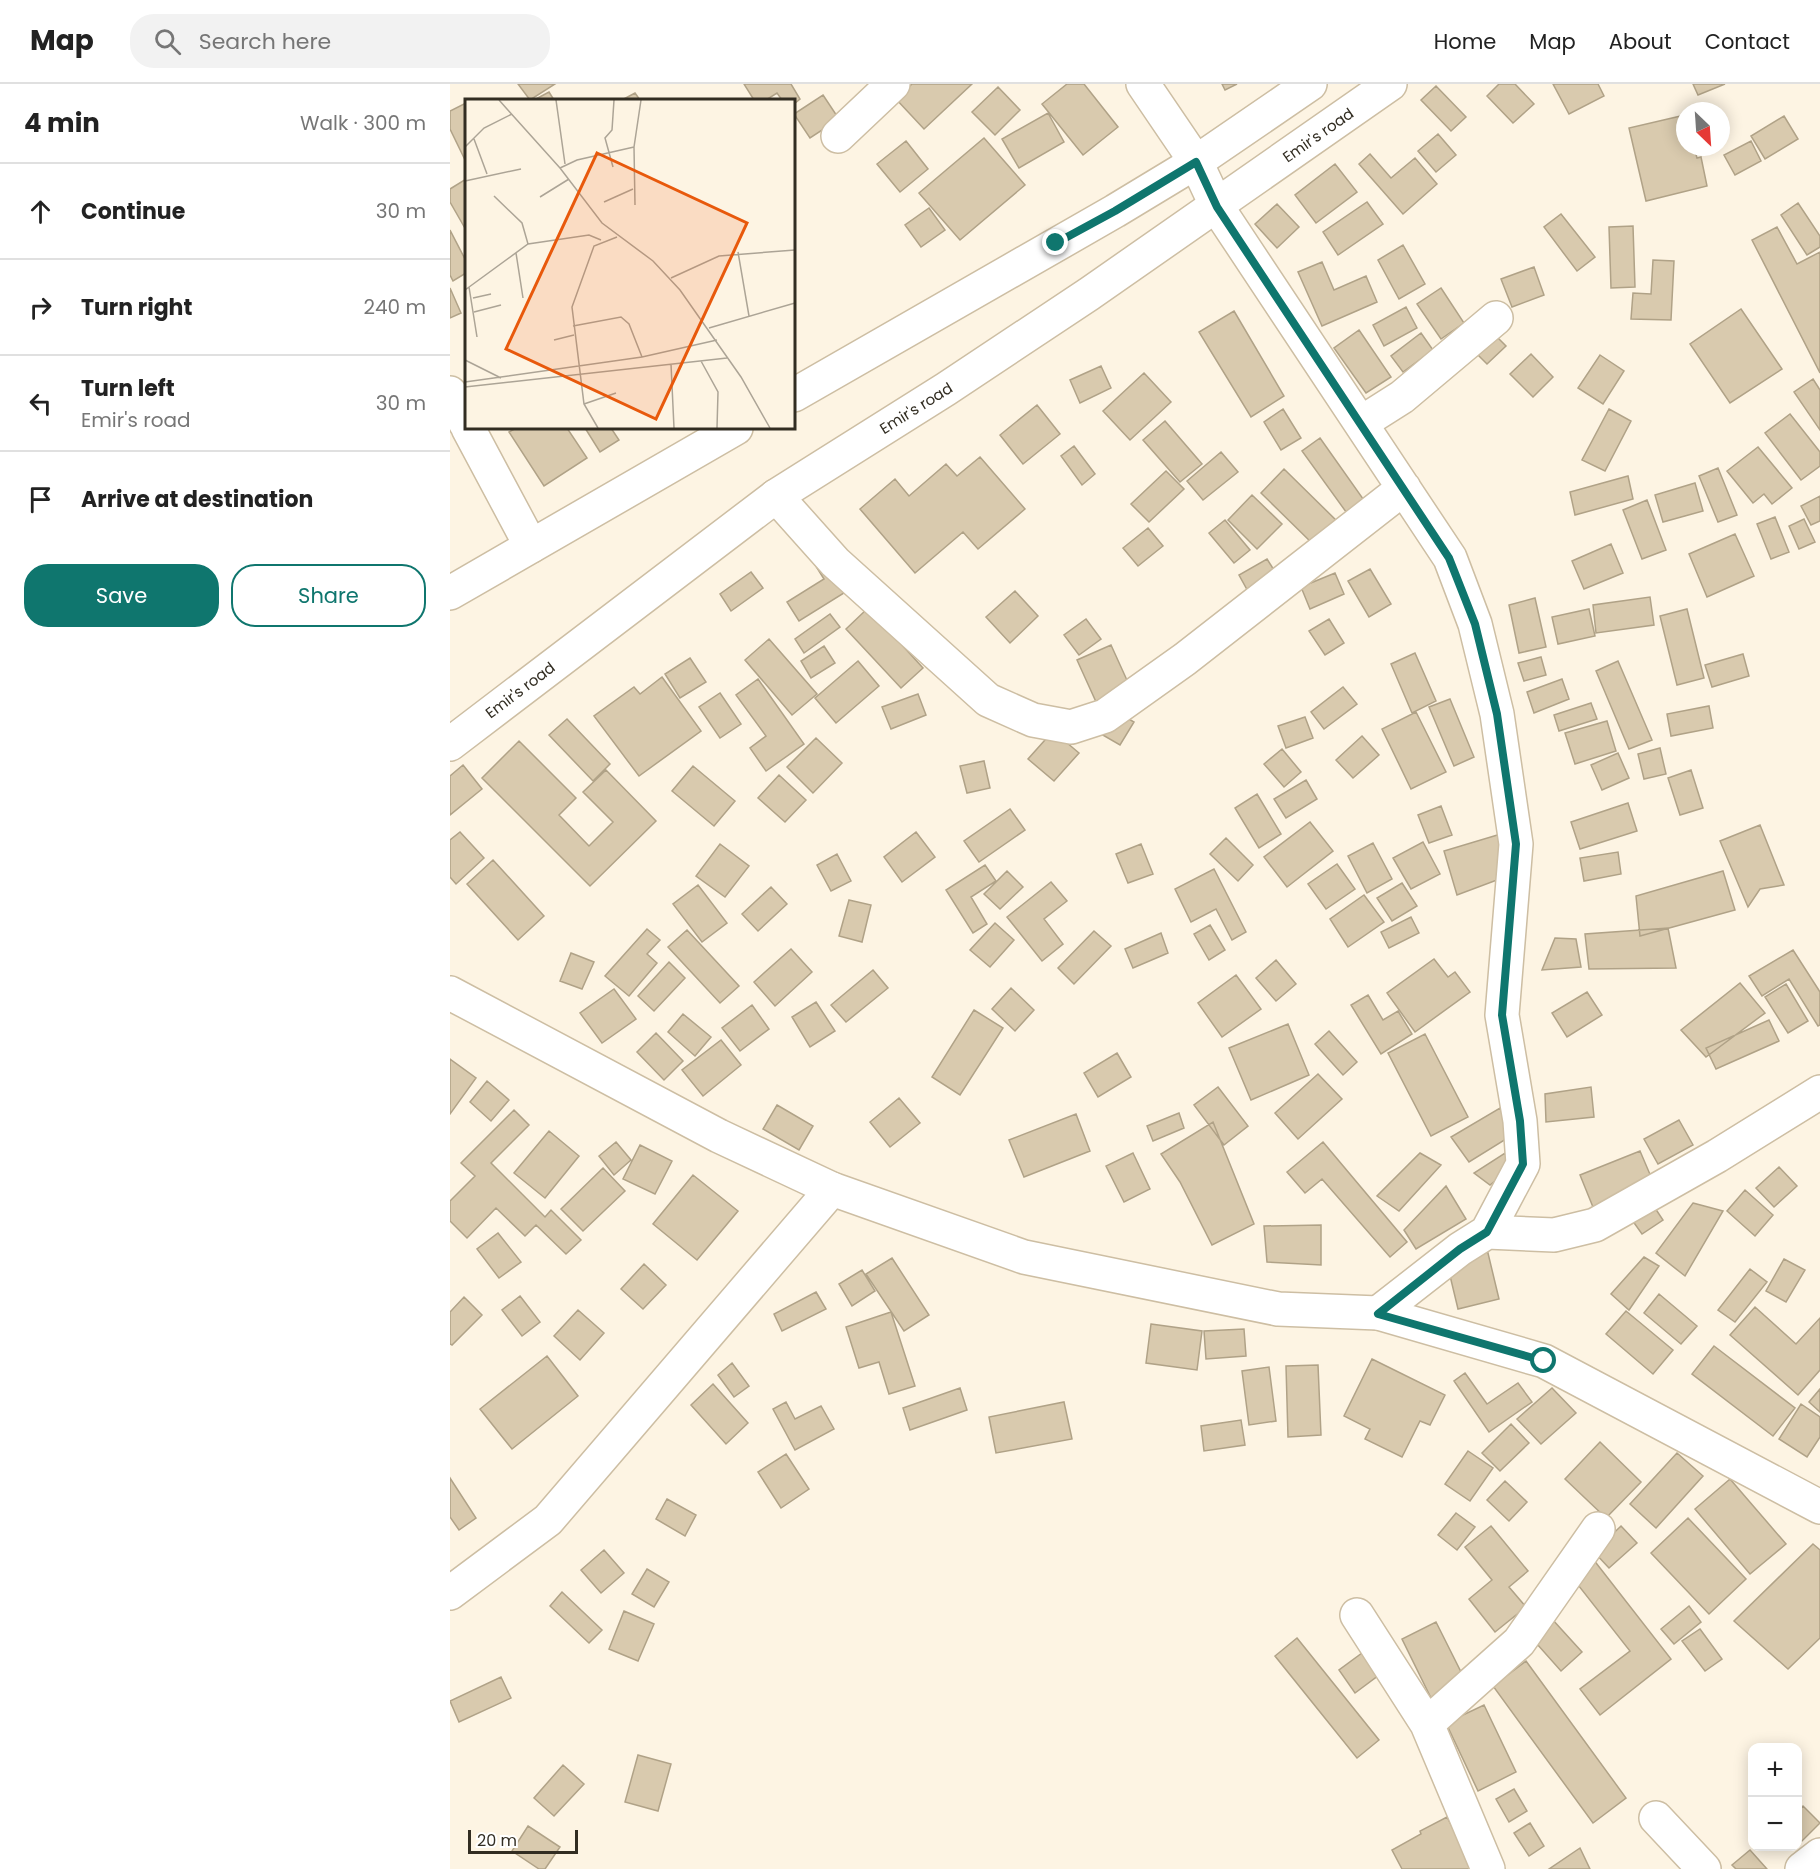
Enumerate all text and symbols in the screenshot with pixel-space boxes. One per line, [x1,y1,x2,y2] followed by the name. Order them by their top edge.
[130,14,550,68] search box
[30,21,94,60] text: Map
[151,25,184,58] icon: search
[199,26,331,57] text: Search here
[1434,27,1496,56] text: Home
[1529,27,1576,56] text: Map
[1609,27,1672,56] text: About
[1705,27,1790,56] text: Contact
[465,99,795,429] inset map
[1676,102,1730,156] north arrow
[1278,103,1358,167] street label: Emir's road
[24,105,100,141] text: 4 min
[300,109,426,137] text: Walk · 300 m
[24,195,57,228] icon: ahead
[81,196,185,227] text: Continue
[376,197,426,225] text: 30 m
[1042,229,1068,255] route end
[24,291,57,324] icon: right
[81,292,192,323] text: Turn right
[363,293,426,321] text: 240 m
[81,373,175,404] text: Turn left
[876,377,956,439] street label: Emir's road
[24,387,57,420] icon: left
[376,389,426,417] text: 30 m
[81,406,191,434] text: Emir's road
[24,483,57,516] icon: arrive
[81,484,313,515] text: Arrive at destination
[24,564,219,627] button: Save
[231,564,426,627] button: Share
[481,657,559,723] street label: Emir's road
[1530,1347,1556,1373] route start
[1748,1743,1802,1851] map controls
[1748,1743,1802,1797] button: +
[1748,1797,1802,1851] button: −
[468,1827,578,1854] scale bar
[477,1829,517,1852] text: 20 m

